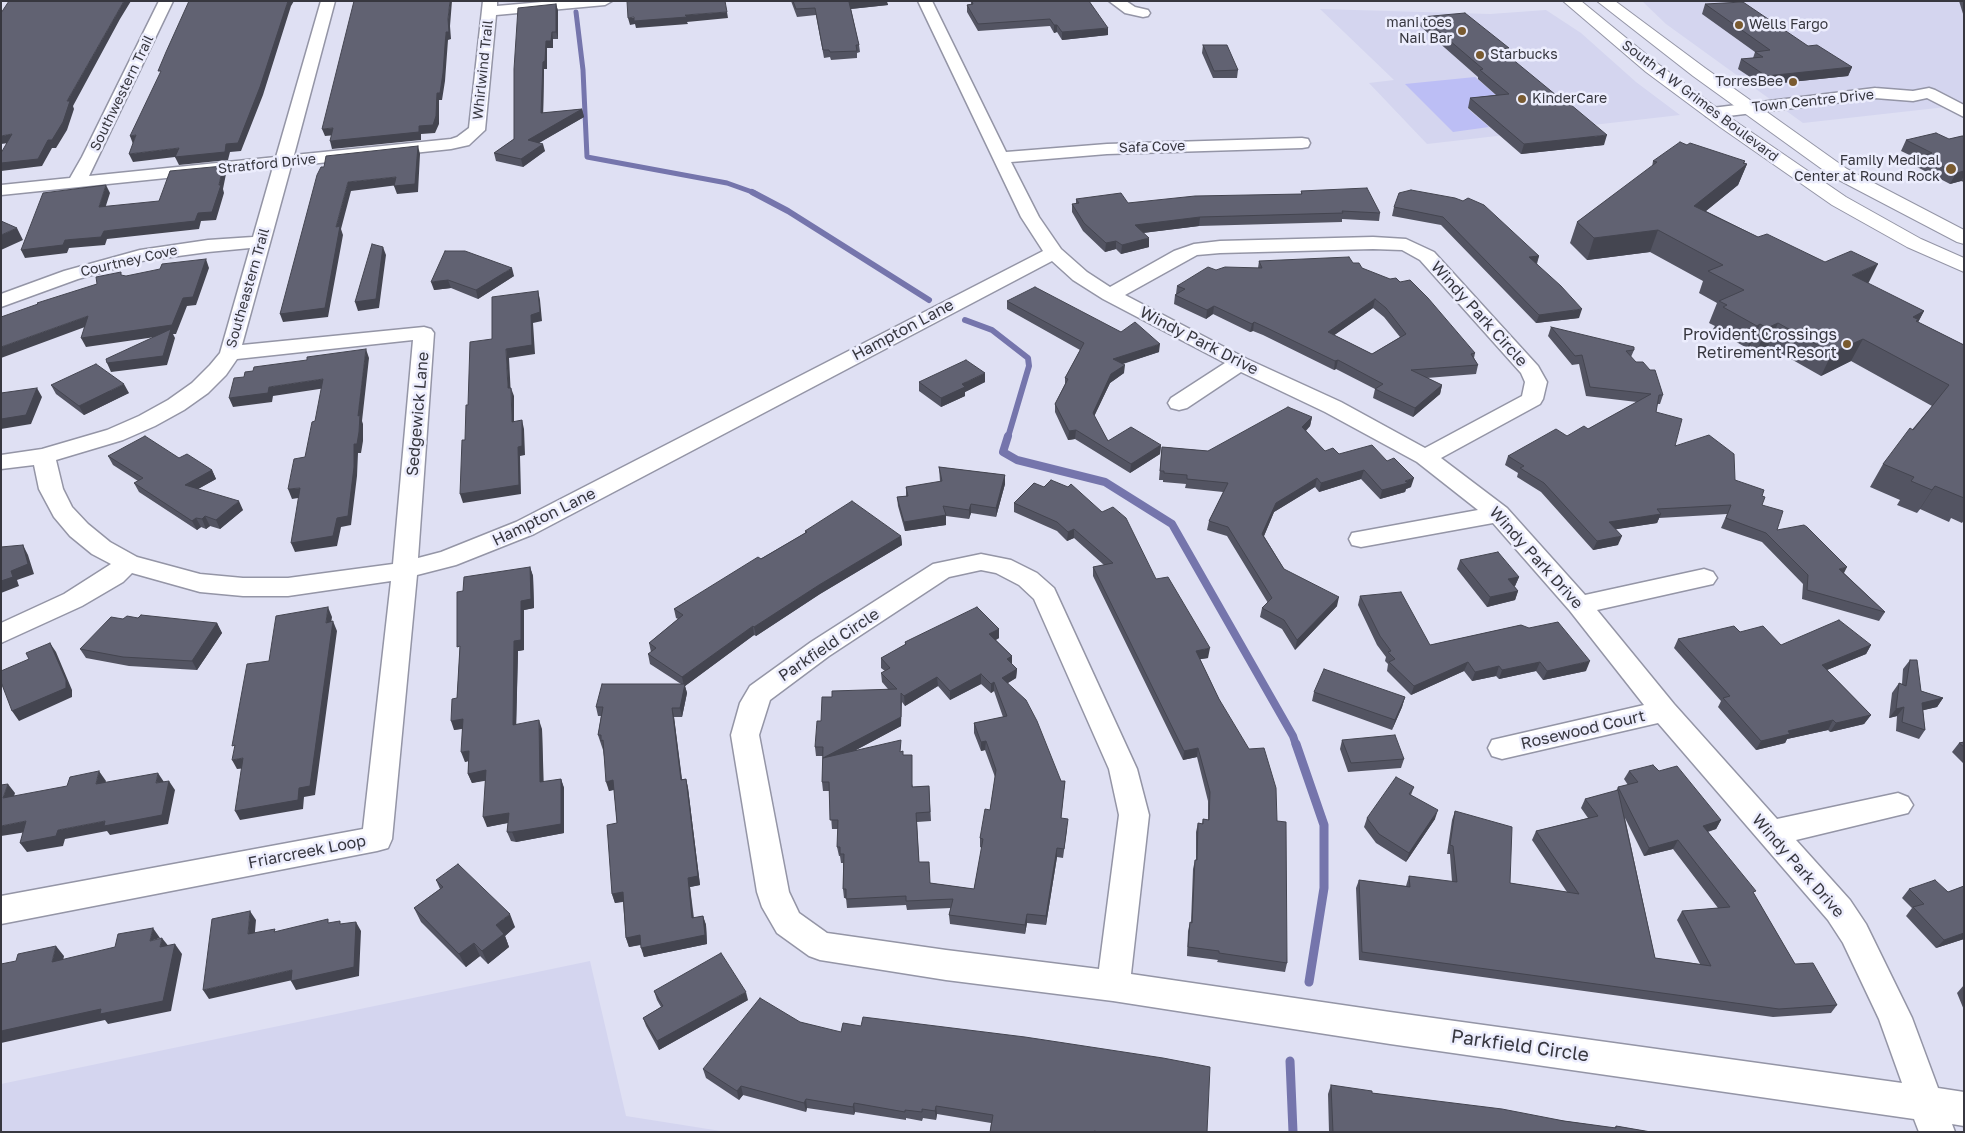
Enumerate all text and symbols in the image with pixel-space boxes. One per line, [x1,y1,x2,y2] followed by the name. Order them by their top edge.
[1386,15,1452,48] place label: mani toes Nail Bar
[1749,17,1828,33] place label: Wells Fargo
[469,19,497,121] street label: Whirlwind Trail
[1733,19,1745,31] marker: Wells Fargo
[1456,25,1468,37] marker: mani toes Nail Bar
[87,32,157,154] street label: Southwestern Trail
[1618,37,1782,165] street label: South A W Grimes Boulevard
[1490,47,1558,63] place label: Starbucks
[1474,49,1486,61] marker: Starbucks
[1715,74,1783,90] place label: TorresBee
[1787,76,1799,88] marker: TorresBee
[1751,86,1875,116] street label: Town Centre Drive
[1532,91,1607,107] place label: KinderCare
[1516,93,1528,105] marker: KinderCare
[1119,137,1185,157] street label: Safa Cove
[217,150,317,178] street label: Stratford Drive
[1794,153,1940,186] place label: Family Medical Center at Round Rock
[1944,162,1958,176] marker: Family Medical Center at Round Rock
[223,226,273,350] street label: Southeastern Trail
[79,242,179,280] street label: Courtney Cove
[1427,257,1531,371] street label: Windy Park Circle
[849,295,957,365] street label: Hampton Lane
[1136,303,1262,379] street label: Windy Park Drive
[1683,325,1837,363] place label: Provident Crossings Retirement Resort
[1841,338,1853,350] marker: Provident Crossings Retirement Resort
[403,351,433,477] street label: Sedgewick Lane
[489,484,599,550] street label: Hampton Lane
[1485,503,1587,613] street label: Windy Park Drive
[775,604,883,686] street label: Parkfield Circle
[1519,706,1647,754] street label: Rosewood Court
[1748,810,1848,922] street label: Windy Park Drive
[246,831,368,873] street label: Friarcreek Loop
[1450,1025,1590,1067] street label: Parkfield Circle

